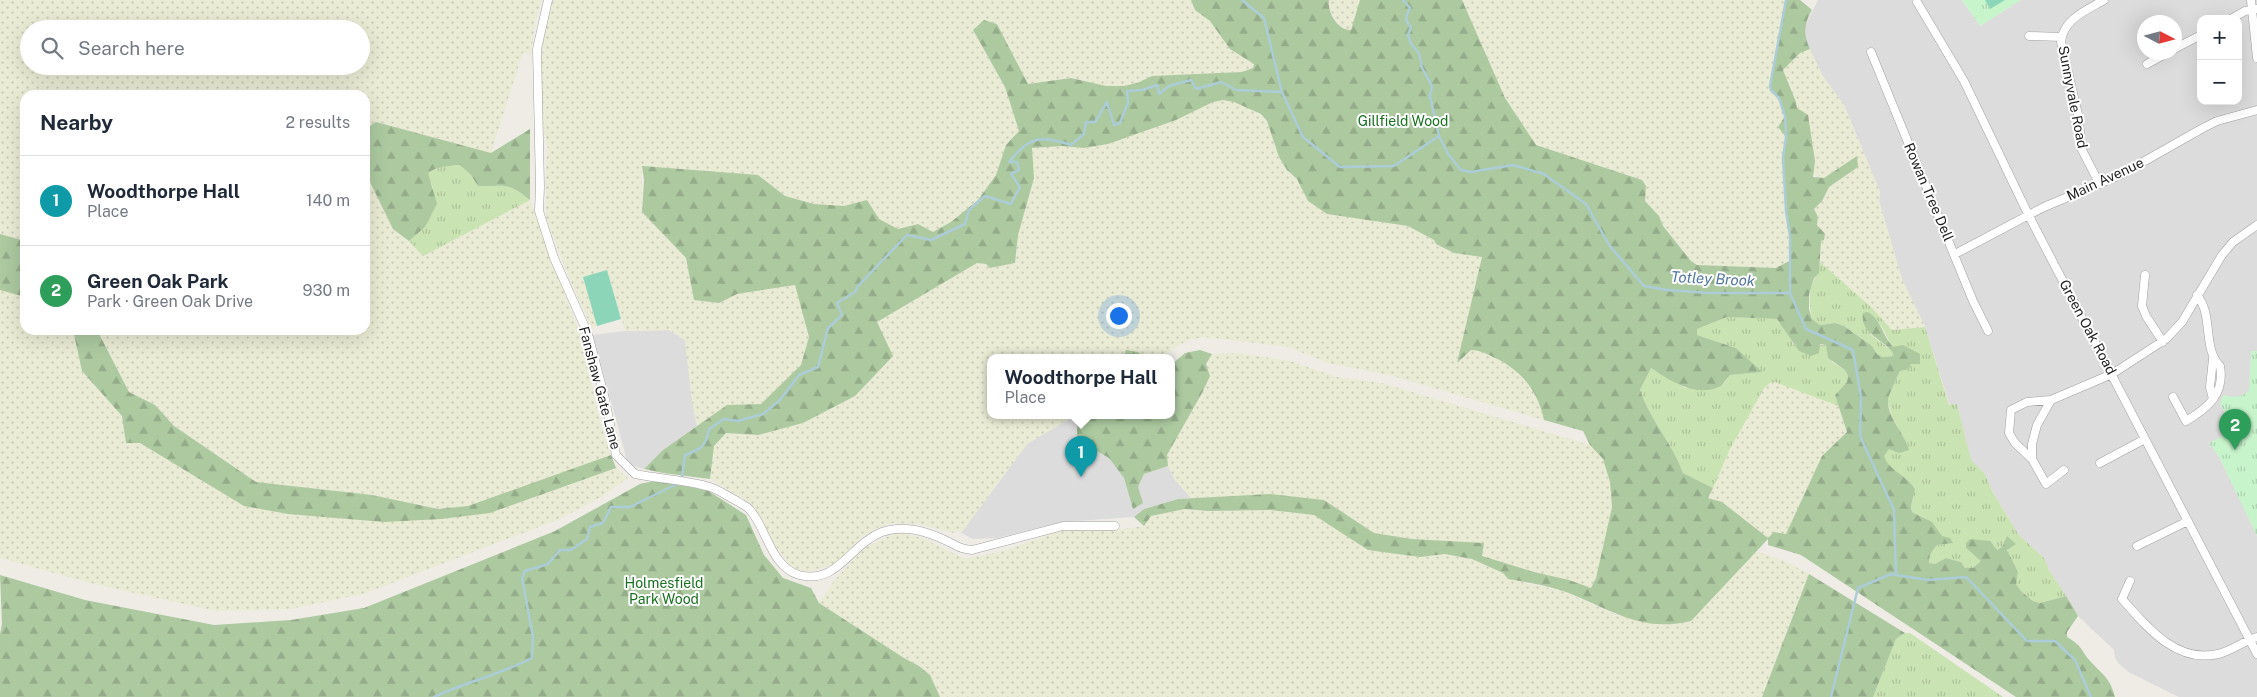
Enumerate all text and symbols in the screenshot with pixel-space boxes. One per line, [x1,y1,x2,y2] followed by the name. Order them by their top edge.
[2137,15,2182,60] north arrow
[2197,15,2242,105] map controls
[2197,15,2242,60] button: +
[20,20,370,75] search box
[38,34,66,62] icon: search
[78,37,185,59] text: Search here
[2055,44,2091,150] street label: Sunnyvale Road
[2197,60,2242,105] button: −
[40,110,113,135] text: Nearby
[285,113,350,132] text: 2 results
[1358,113,1448,129] park label: Gillfield Wood
[1901,140,1957,244] street label: Rowan Tree Dell
[2064,154,2146,204] street label: Main Avenue
[87,180,240,202] text: Woodthorpe Hall
[53,191,59,210] text: 1
[306,191,350,210] text: 140 m
[87,202,129,221] text: Place
[1671,268,1756,289] water label: Totley Brook
[87,270,229,292] text: Green Oak Park
[2056,277,2120,377] street label: Green Oak Road
[51,281,61,300] text: 2
[303,281,350,300] text: 930 m
[87,292,253,311] text: Park · Green Oak Drive
[1106,303,1132,329] your location
[576,325,624,451] street label: Fanshaw Gate Lane
[987,354,1175,419] popup
[1004,366,1158,388] text: Woodthorpe Hall
[1004,388,1046,407] text: Place
[2219,409,2251,450] pin: 2
[1065,436,1097,477] pin: 1
[625,575,703,607] park label: Holmesfield Park Wood

